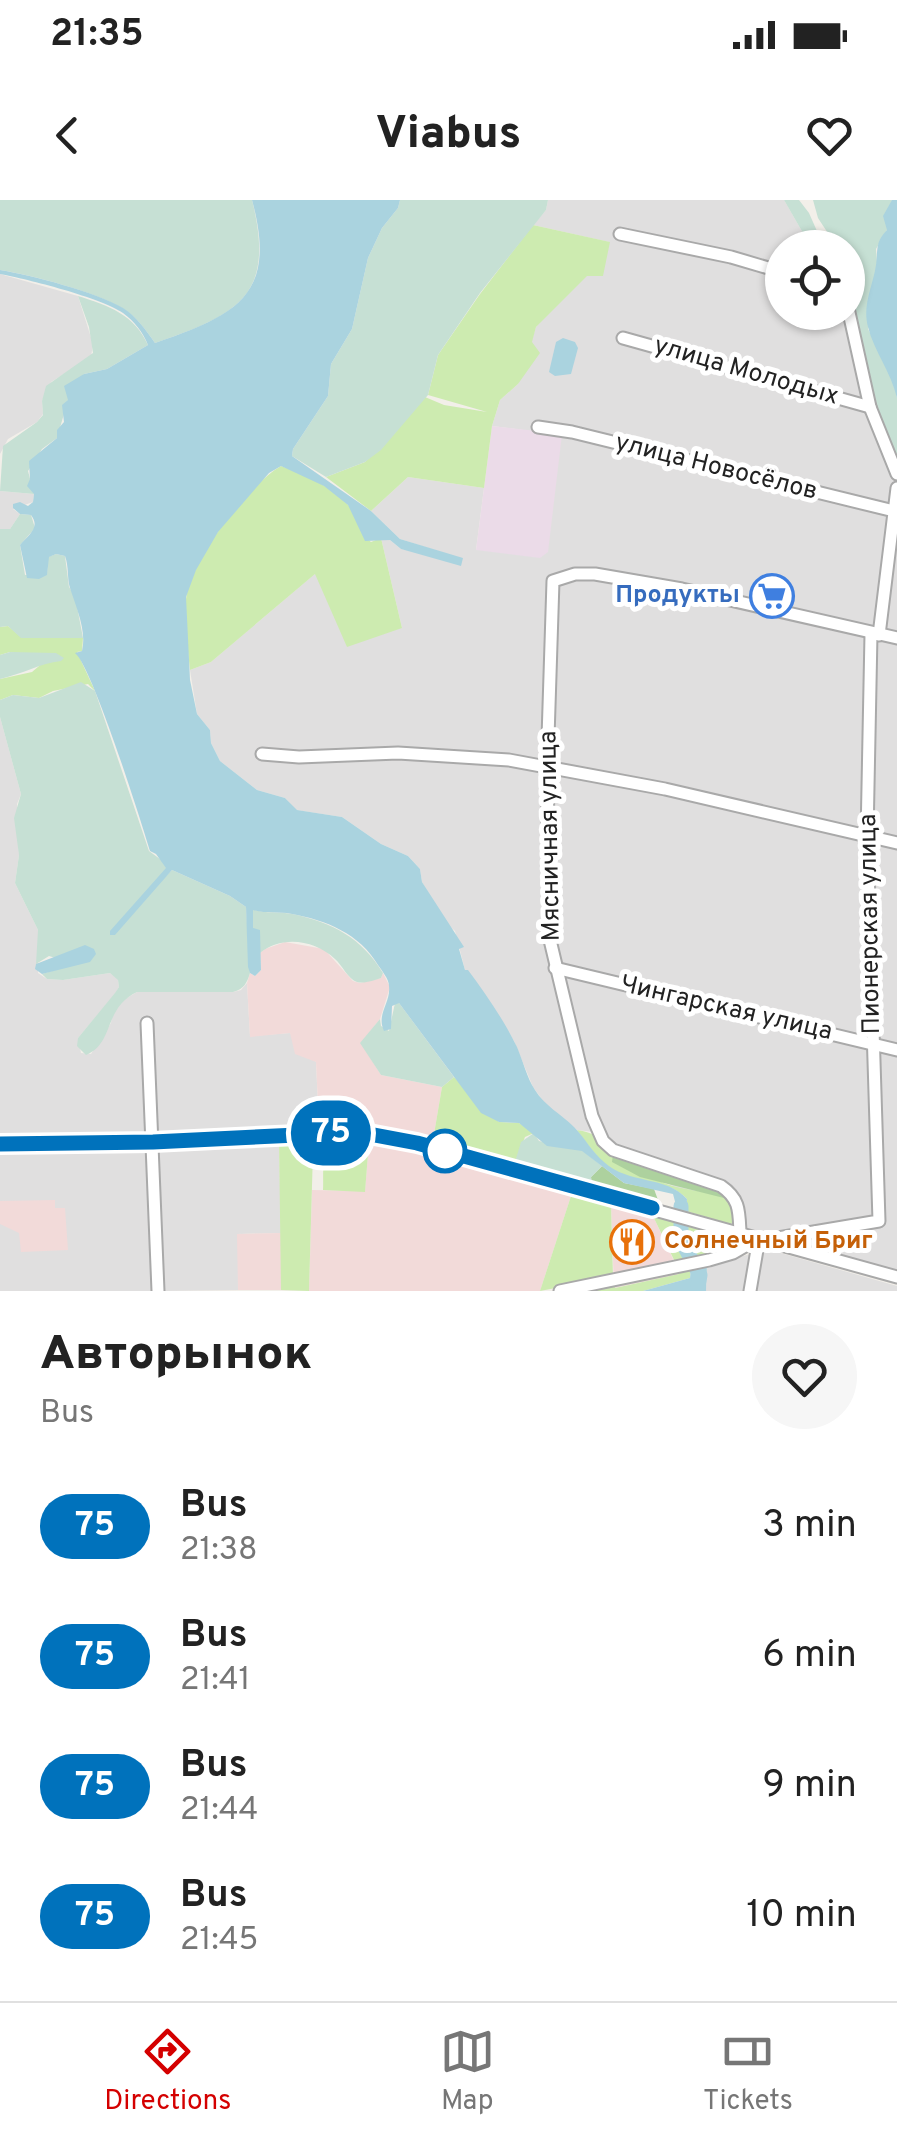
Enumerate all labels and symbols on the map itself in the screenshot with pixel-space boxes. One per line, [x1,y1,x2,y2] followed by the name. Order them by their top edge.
[650,330,842,414] street label: улица Молодых
[612,427,820,509] street label: улица Новосёлов
[749,573,795,619] supermarket icon: Продукты
[615,580,740,612] place label: Продукты
[533,730,569,942] street label: Мясничная улица
[853,813,889,1035] street label: Пионерская улица
[617,969,835,1049] street label: Чингарская улица
[286,1100,376,1166] line badge: 75
[424,1130,466,1172] unlabelled marker
[609,1219,655,1265] restaurant icon: Солнечный Бриг
[664,1226,873,1258] place label: Солнечный Бриг

